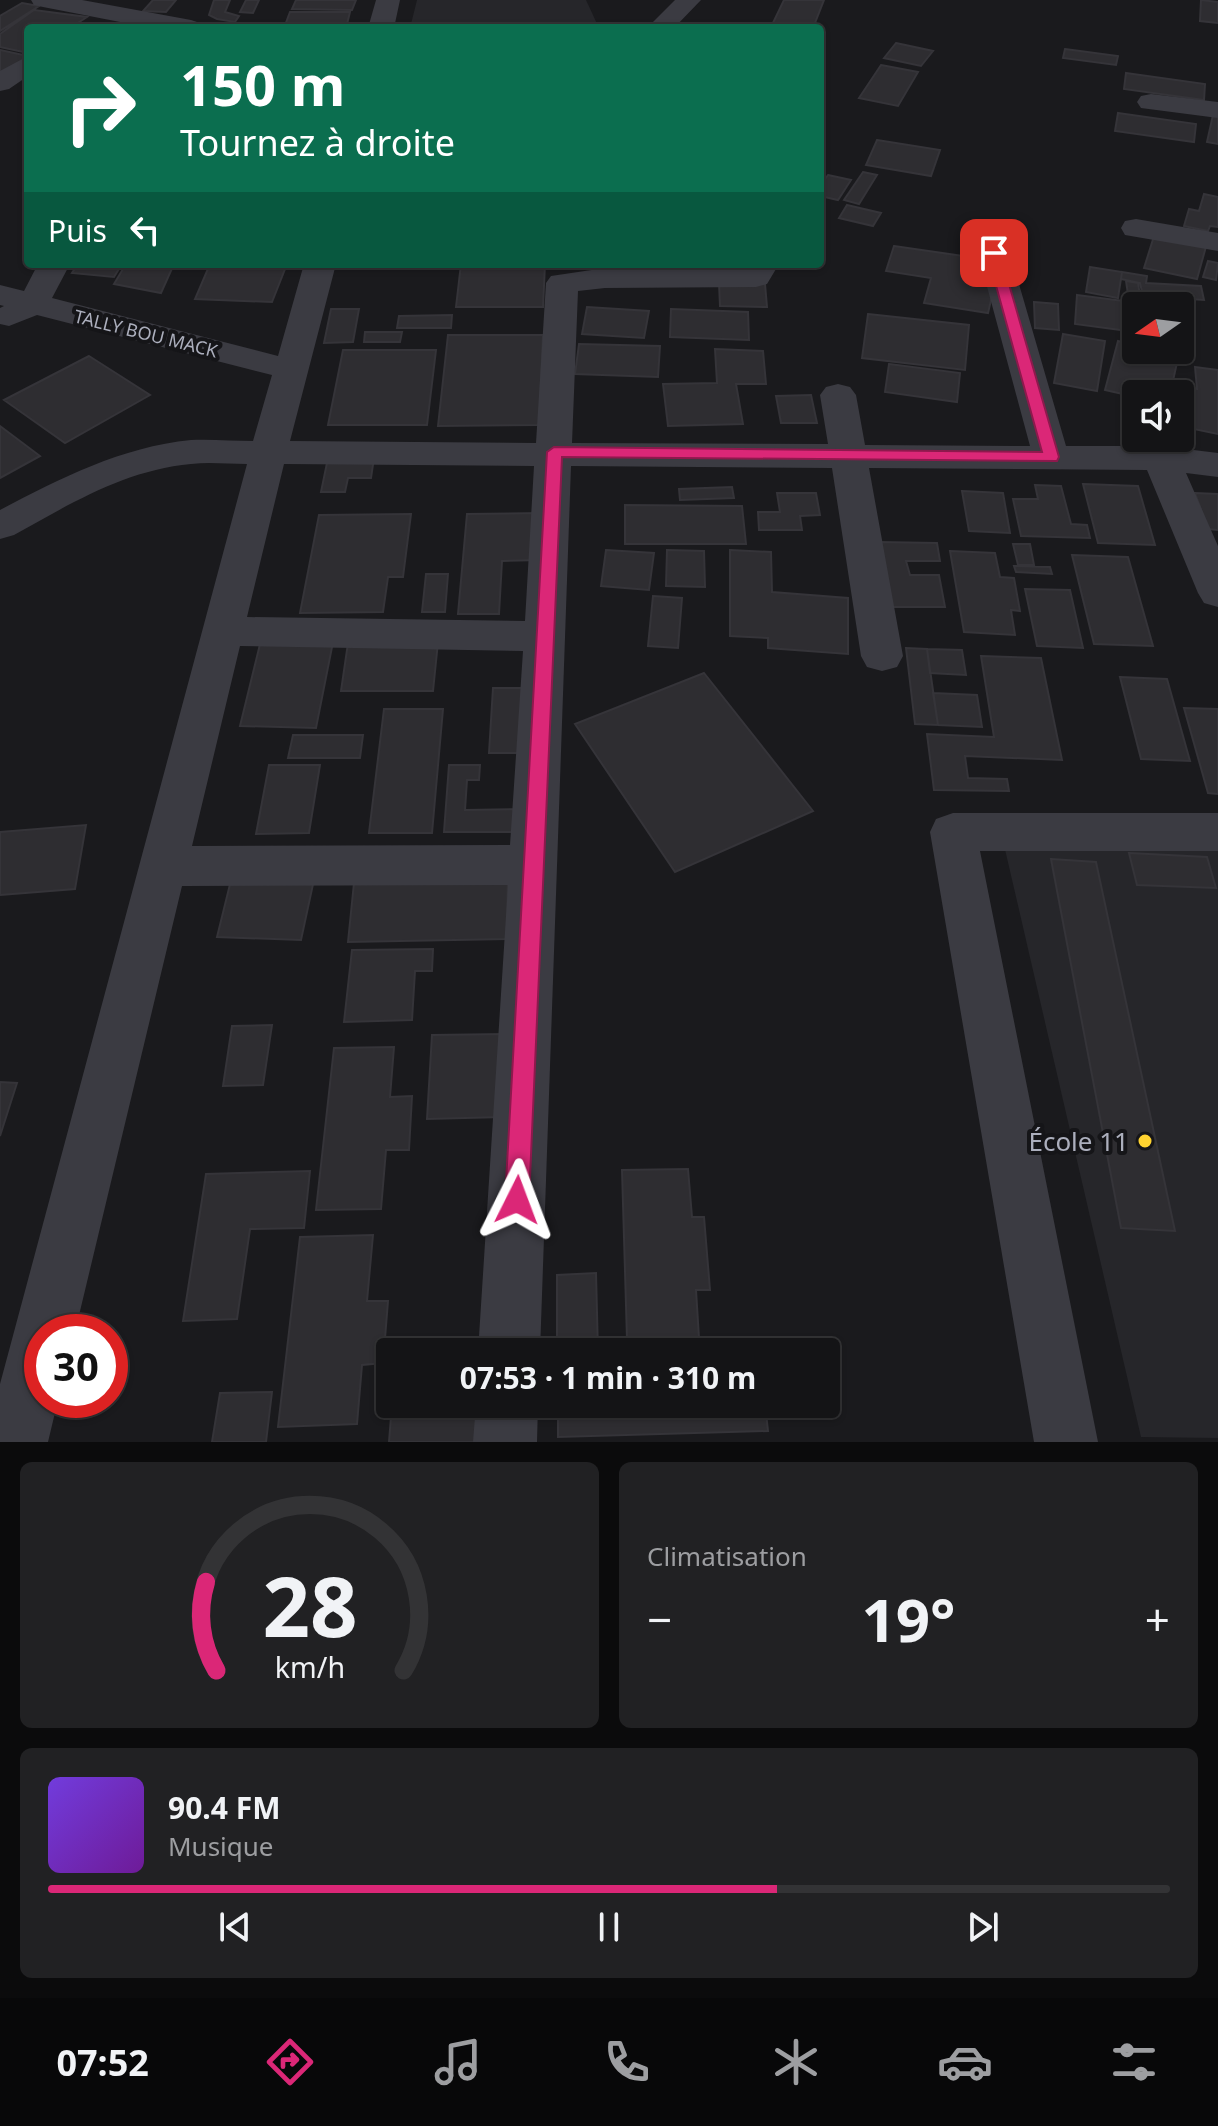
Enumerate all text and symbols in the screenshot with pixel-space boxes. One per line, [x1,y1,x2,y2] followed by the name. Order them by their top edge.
[180,46,345,122] text: 150 m
[48,56,152,160] icon: right
[180,118,455,167] text: Tournez à droite
[123,208,167,252] icon: left
[48,210,107,251] text: Puis
[960,219,1028,287] pin
[972,231,1016,275] icon: arrive
[1122,292,1194,364] north arrow
[1122,292,1194,452] map controls
[72,304,221,363] street label: TALLY BOU MACK
[1122,380,1194,452] button: sound
[1028,1123,1129,1159] place label: École 11
[1136,1132,1154,1150] marker: École 11
[475,1158,559,1242] position arrow
[24,1314,128,1418] speed limit sign: 30
[460,1357,756,1398] text: 07:53 · 1 min · 310 m
[647,1538,807,1574] text: Climatisation
[262,1548,357,1661] text: 28
[861,1578,956,1660] text: 19°
[647,1589,672,1649] text: −
[1145,1589,1170,1649] text: +
[274,1647,345,1686] text: km/h
[168,1787,280,1828] text: 90.4 FM
[168,1828,274,1864] text: Musique
[213,1905,257,1949] icon: previous
[587,1905,631,1949] icon: pause
[961,1905,1005,1949] icon: next
[262,2034,318,2090] icon: directions
[430,2034,486,2090] icon: music
[599,2034,655,2090] icon: phone
[768,2034,824,2090] icon: climate
[937,2034,993,2090] icon: car
[1106,2034,1162,2090] icon: filters
[56,2038,149,2087] text: 07:52

